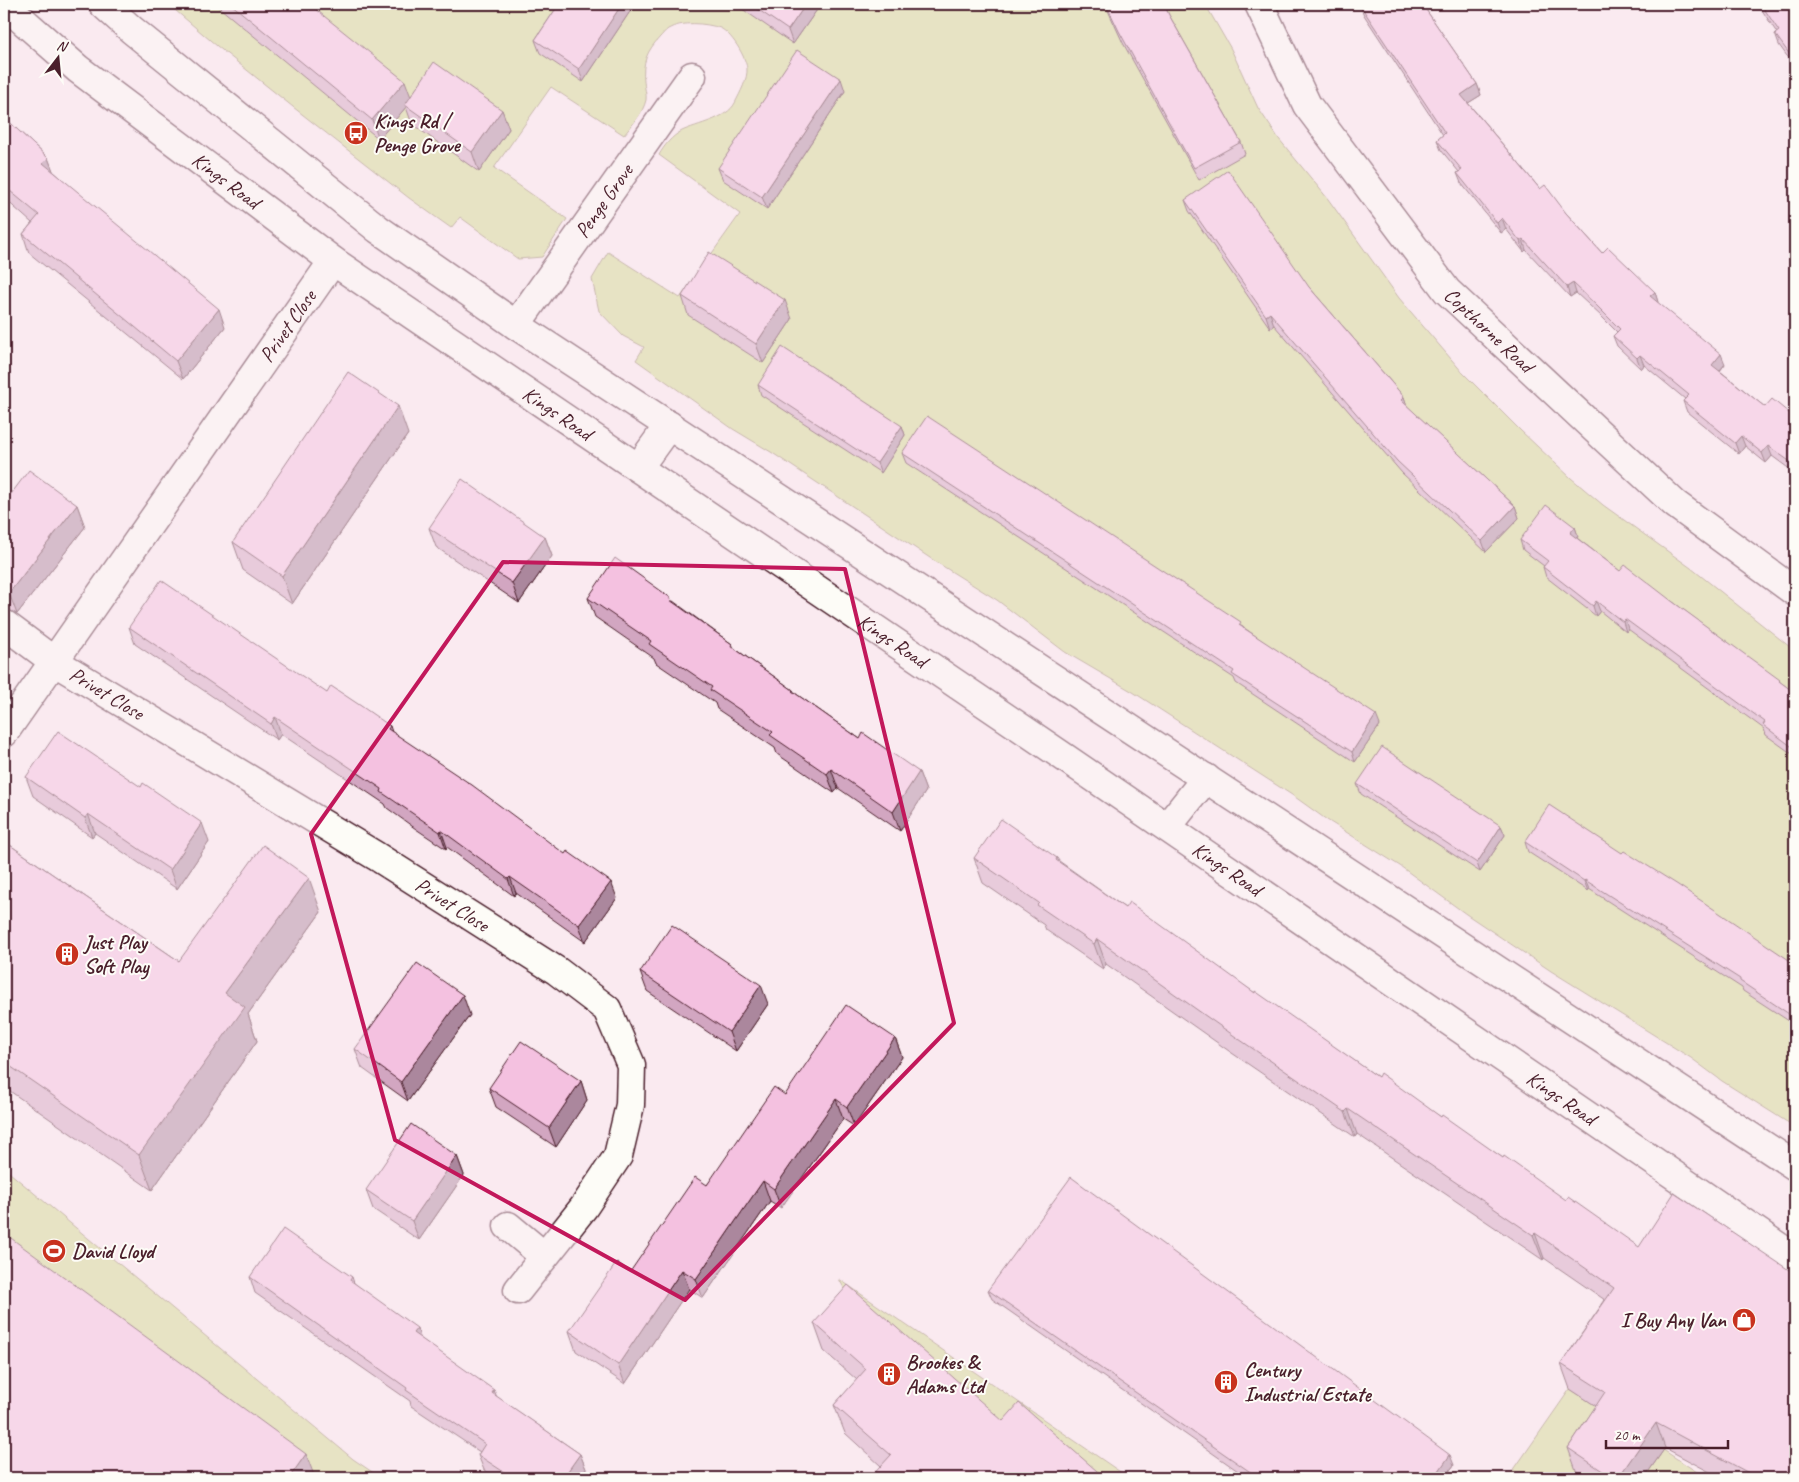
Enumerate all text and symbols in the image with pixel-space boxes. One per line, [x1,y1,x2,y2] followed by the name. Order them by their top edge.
[32,32,82,82] north arrow
[55,37,70,56] text: N
[374,108,462,158] place label: Kings Rd / Penge Grove
[343,120,369,146] bus stop icon: Kings Rd / Penge Grove
[187,147,268,217] street label: Kings Road
[569,157,640,243] street label: Penge Grove
[1439,282,1541,380] street label: Copthorne Road
[253,283,323,367] street label: Privet Close
[518,381,600,448] street label: Kings Road
[853,608,936,676] street label: Kings Road
[65,661,150,727] street label: Privet Close
[1187,836,1270,904] street label: Kings Road
[411,871,496,939] street label: Privet Close
[82,929,150,980] place label: Just Play Soft Play
[54,941,80,967] building icon: Just Play Soft Play
[1522,1065,1604,1133] street label: Kings Road
[41,1238,67,1264] sports icon: David Lloyd
[72,1238,157,1264] place label: David Lloyd
[1620,1307,1727,1333] place label: I Buy Any Van
[1731,1307,1757,1333] shop icon: I Buy Any Van
[906,1349,988,1399] place label: Brookes & Adams Ltd
[1244,1357,1373,1407] place label: Century Industrial Estate
[876,1361,902,1387] building icon: Brookes & Adams Ltd
[1213,1369,1239,1395] building icon: Century Industrial Estate
[1606,1417,1729,1449] scale bar
[1614,1426,1641,1445] text: 20 m

